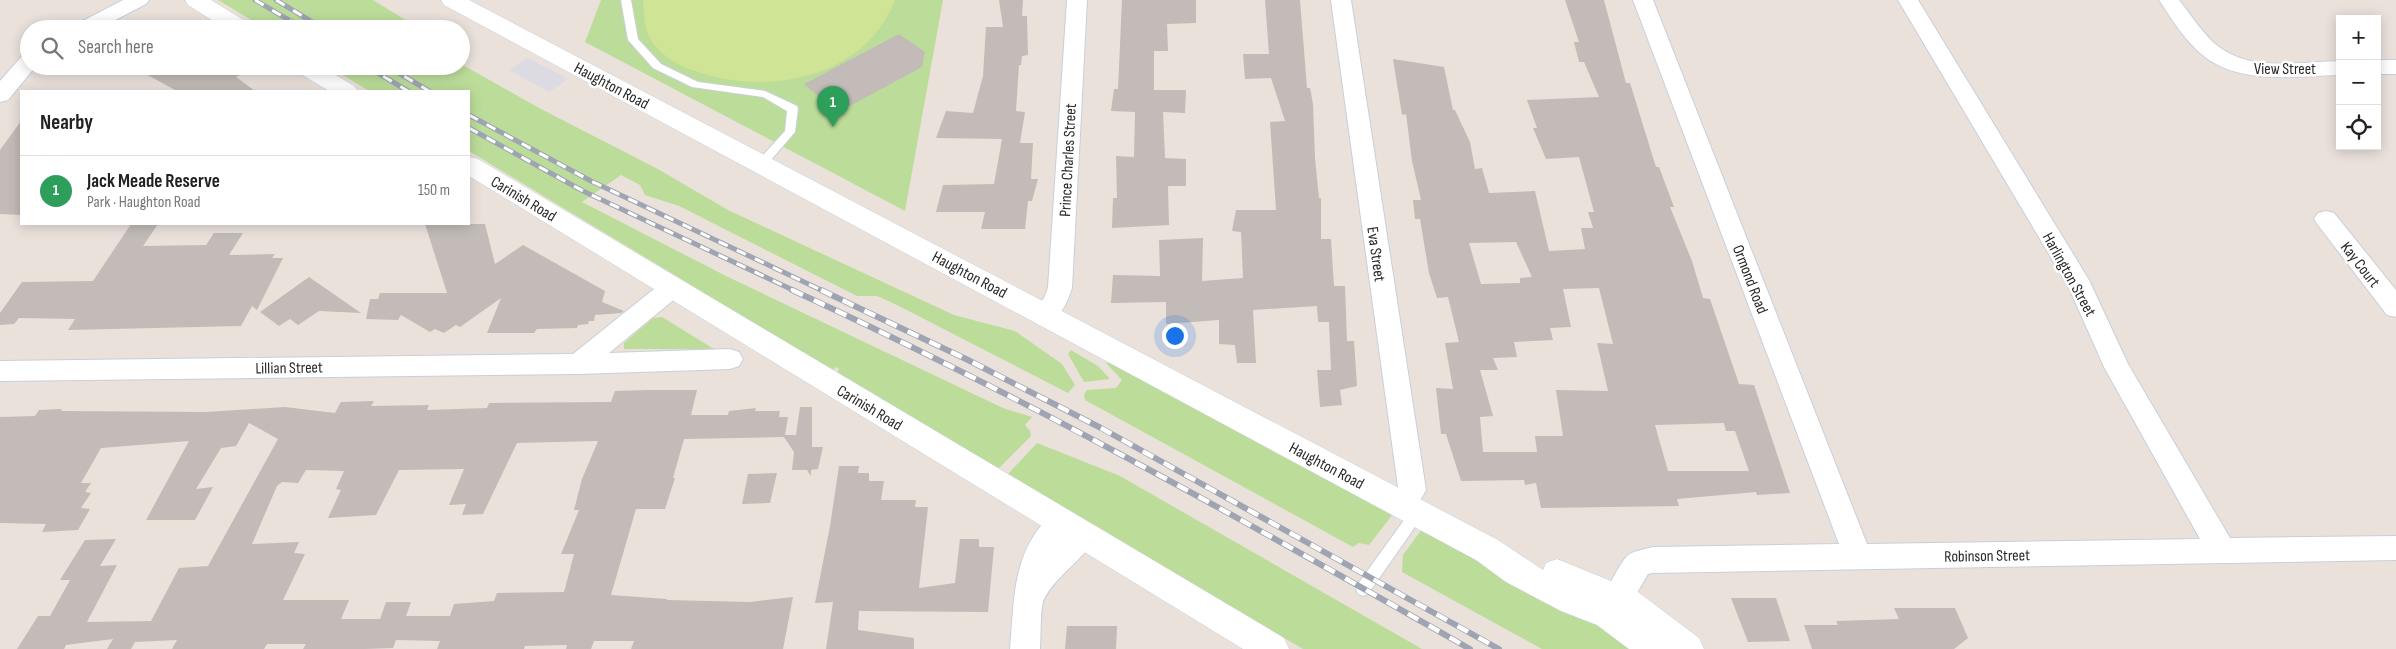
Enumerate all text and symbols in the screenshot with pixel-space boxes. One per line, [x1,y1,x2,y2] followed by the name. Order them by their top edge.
[2336,15,2381,150] map controls
[2336,15,2381,60] button: +
[20,20,470,75] search box
[38,34,66,62] icon: search
[78,36,154,59] text: Search here
[571,59,652,114] street label: Haughton Road
[2254,60,2316,79] street label: View Street
[2336,60,2381,105] button: −
[817,86,849,127] pin: 1
[1056,103,1081,217] street label: Prince Charles Street
[2336,105,2381,150] button: locate
[40,110,93,135] text: Nearby
[87,170,220,193] text: Jack Meade Reserve
[487,172,559,226] street label: Carinish Road
[53,181,59,200] text: 1
[418,181,450,200] text: 150 m
[87,193,200,212] text: Park · Haughton Road
[1362,226,1389,283] street label: Eva Street
[2038,229,2100,320] street label: Harlington Street
[2336,238,2384,292] street label: Kay Court
[1728,242,1771,317] street label: Ormond Road
[929,248,1010,303] street label: Haughton Road
[1162,323,1188,349] your location
[255,358,323,379] street label: Lillian Street
[833,381,905,435] street label: Carinish Road
[1286,439,1367,494] street label: Haughton Road
[1944,546,2030,567] street label: Robinson Street

